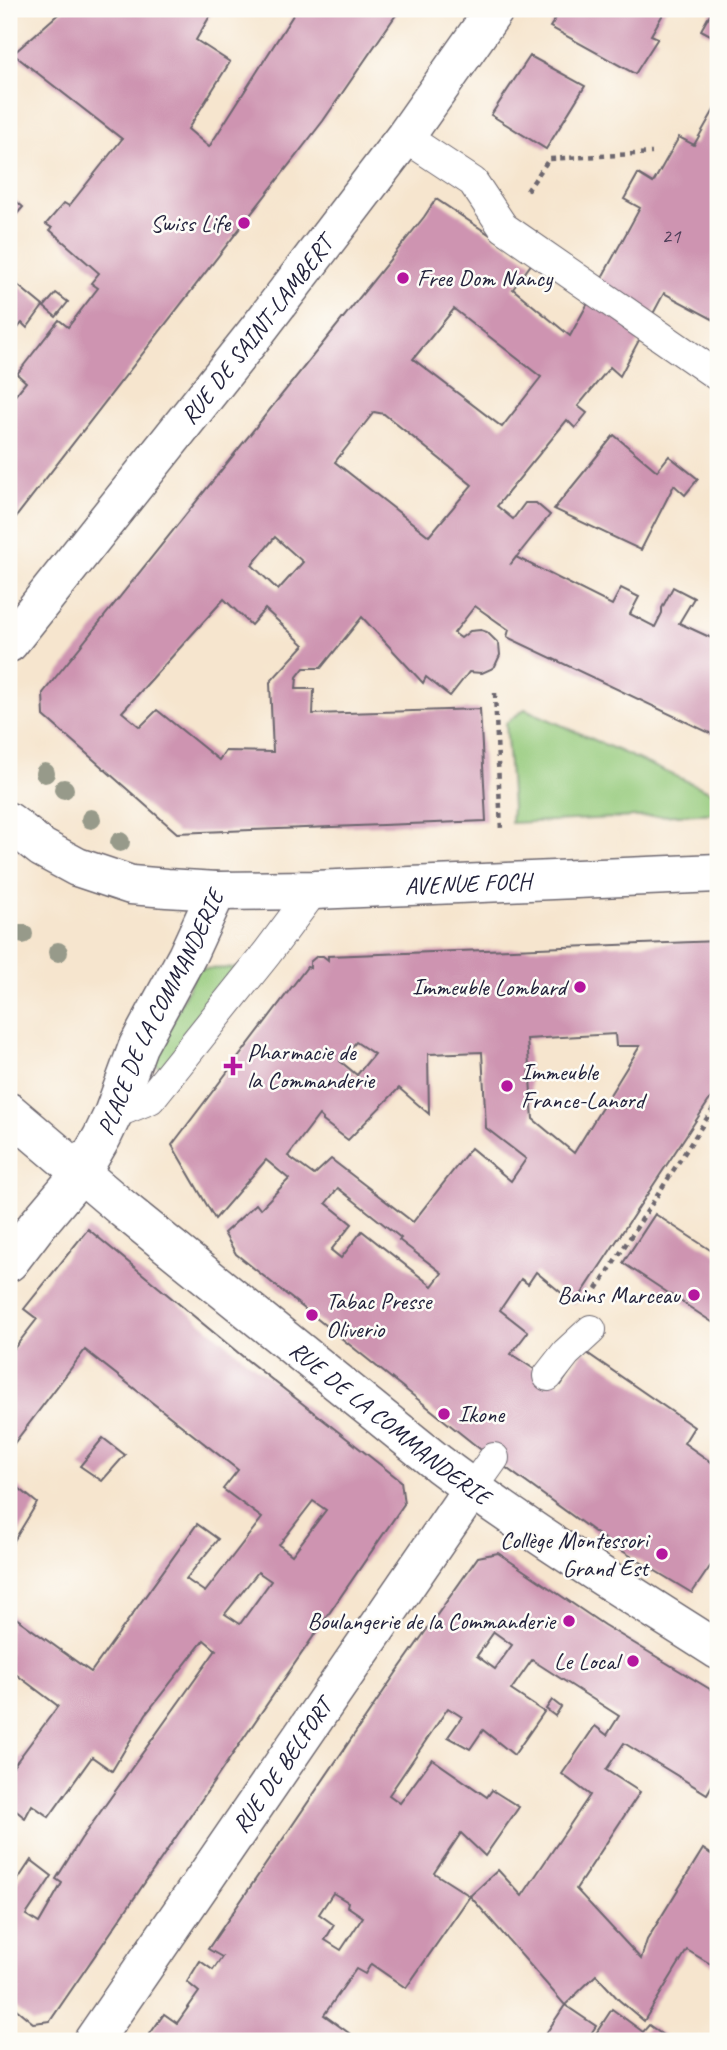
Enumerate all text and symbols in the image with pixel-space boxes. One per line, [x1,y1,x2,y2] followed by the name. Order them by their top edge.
[150,208,232,238] place label: Swiss Life
[236,215,252,231] marker: Swiss Life
[662,223,682,249] house number: 21
[174,225,343,430] street label: RUE DE SAINT-LAMBERT
[417,263,554,293] place label: Free Dom Nancy
[395,270,411,286] marker: Free Dom Nancy
[404,866,535,901] street label: AVENUE FOCH
[90,883,232,1140] street label: PLACE DE LA COMMANDERIE
[412,972,570,1002] place label: Immeuble Lombard
[572,979,588,995] marker: Immeuble Lombard
[247,1037,376,1095] place label: Pharmacie de la Commanderie
[521,1057,648,1115] place label: Immeuble France-Lanord
[225,1058,241,1074] marker: Pharmacie de la Commanderie
[499,1078,515,1094] marker: Immeuble France-Lanord
[557,1280,682,1310] place label: Bains Marceau
[326,1286,434,1344] place label: Tabac Presse Oliverio
[686,1287,702,1303] marker: Bains Marceau
[304,1307,320,1323] marker: Tabac Presse Oliverio
[284,1335,499,1513] street label: RUE DE LA COMMANDERIE
[458,1399,506,1429] place label: Ikone
[436,1406,452,1422] marker: Ikone
[500,1525,651,1583] place label: Collège Montessori Grand Est
[654,1546,670,1562] marker: Collège Montessori Grand Est
[308,1606,557,1636] place label: Boulangerie de la Commanderie
[561,1613,577,1629] marker: Boulangerie de la Commanderie
[554,1646,623,1676] place label: Le Local
[625,1653,641,1669] marker: Le Local
[225,1689,341,1839] street label: RUE DE BELFORT

